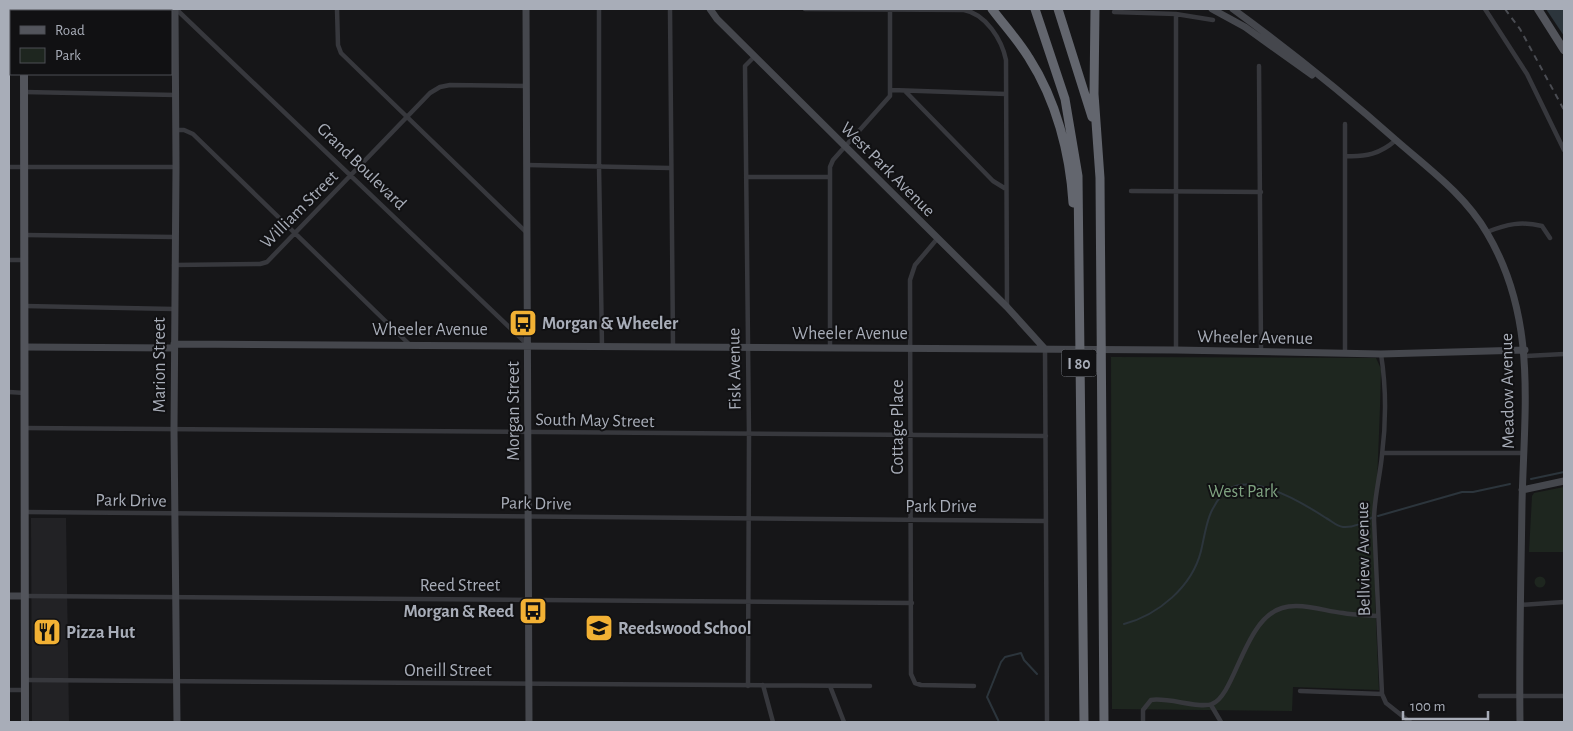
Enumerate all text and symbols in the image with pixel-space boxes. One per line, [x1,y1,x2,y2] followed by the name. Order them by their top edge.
[10,10,172,75] legend
[55,23,85,38] text: Road
[55,48,81,63] text: Park
[837,119,938,220] street label: West Park Avenue
[313,120,410,214] street label: Grand Boulevard
[257,167,342,252] street label: William Street
[508,308,538,338] bus stop icon: Morgan & Wheeler
[542,315,679,333] place label: Morgan & Wheeler
[151,317,169,413] street label: Marion Street
[372,321,488,339] street label: Wheeler Avenue
[792,325,908,343] street label: Wheeler Avenue
[725,328,745,410] street label: Fisk Avenue
[1197,328,1313,348] street label: Wheeler Avenue
[1498,333,1518,449] street label: Meadow Avenue
[1062,349,1096,376] road number: I 80
[505,361,523,461] street label: Morgan Street
[889,379,907,475] street label: Cottage Place
[535,411,655,431] street label: South May Street
[1208,483,1279,501] park label: West Park
[95,491,167,511] street label: Park Drive
[500,494,572,514] street label: Park Drive
[905,498,977,516] street label: Park Drive
[1354,502,1374,616] street label: Bellview Avenue
[420,577,501,595] street label: Reed Street
[518,596,548,626] bus stop icon: Morgan & Reed
[403,603,515,621] place label: Morgan & Reed
[584,613,614,643] school or university icon: Reedswood School
[32,617,62,647] restaurant icon: Pizza Hut
[618,620,751,638] place label: Reedswood School
[66,624,135,642] place label: Pizza Hut
[404,662,492,680] street label: Oneill Street
[1403,688,1488,720] scale bar
[1410,699,1445,714] text: 100 m

